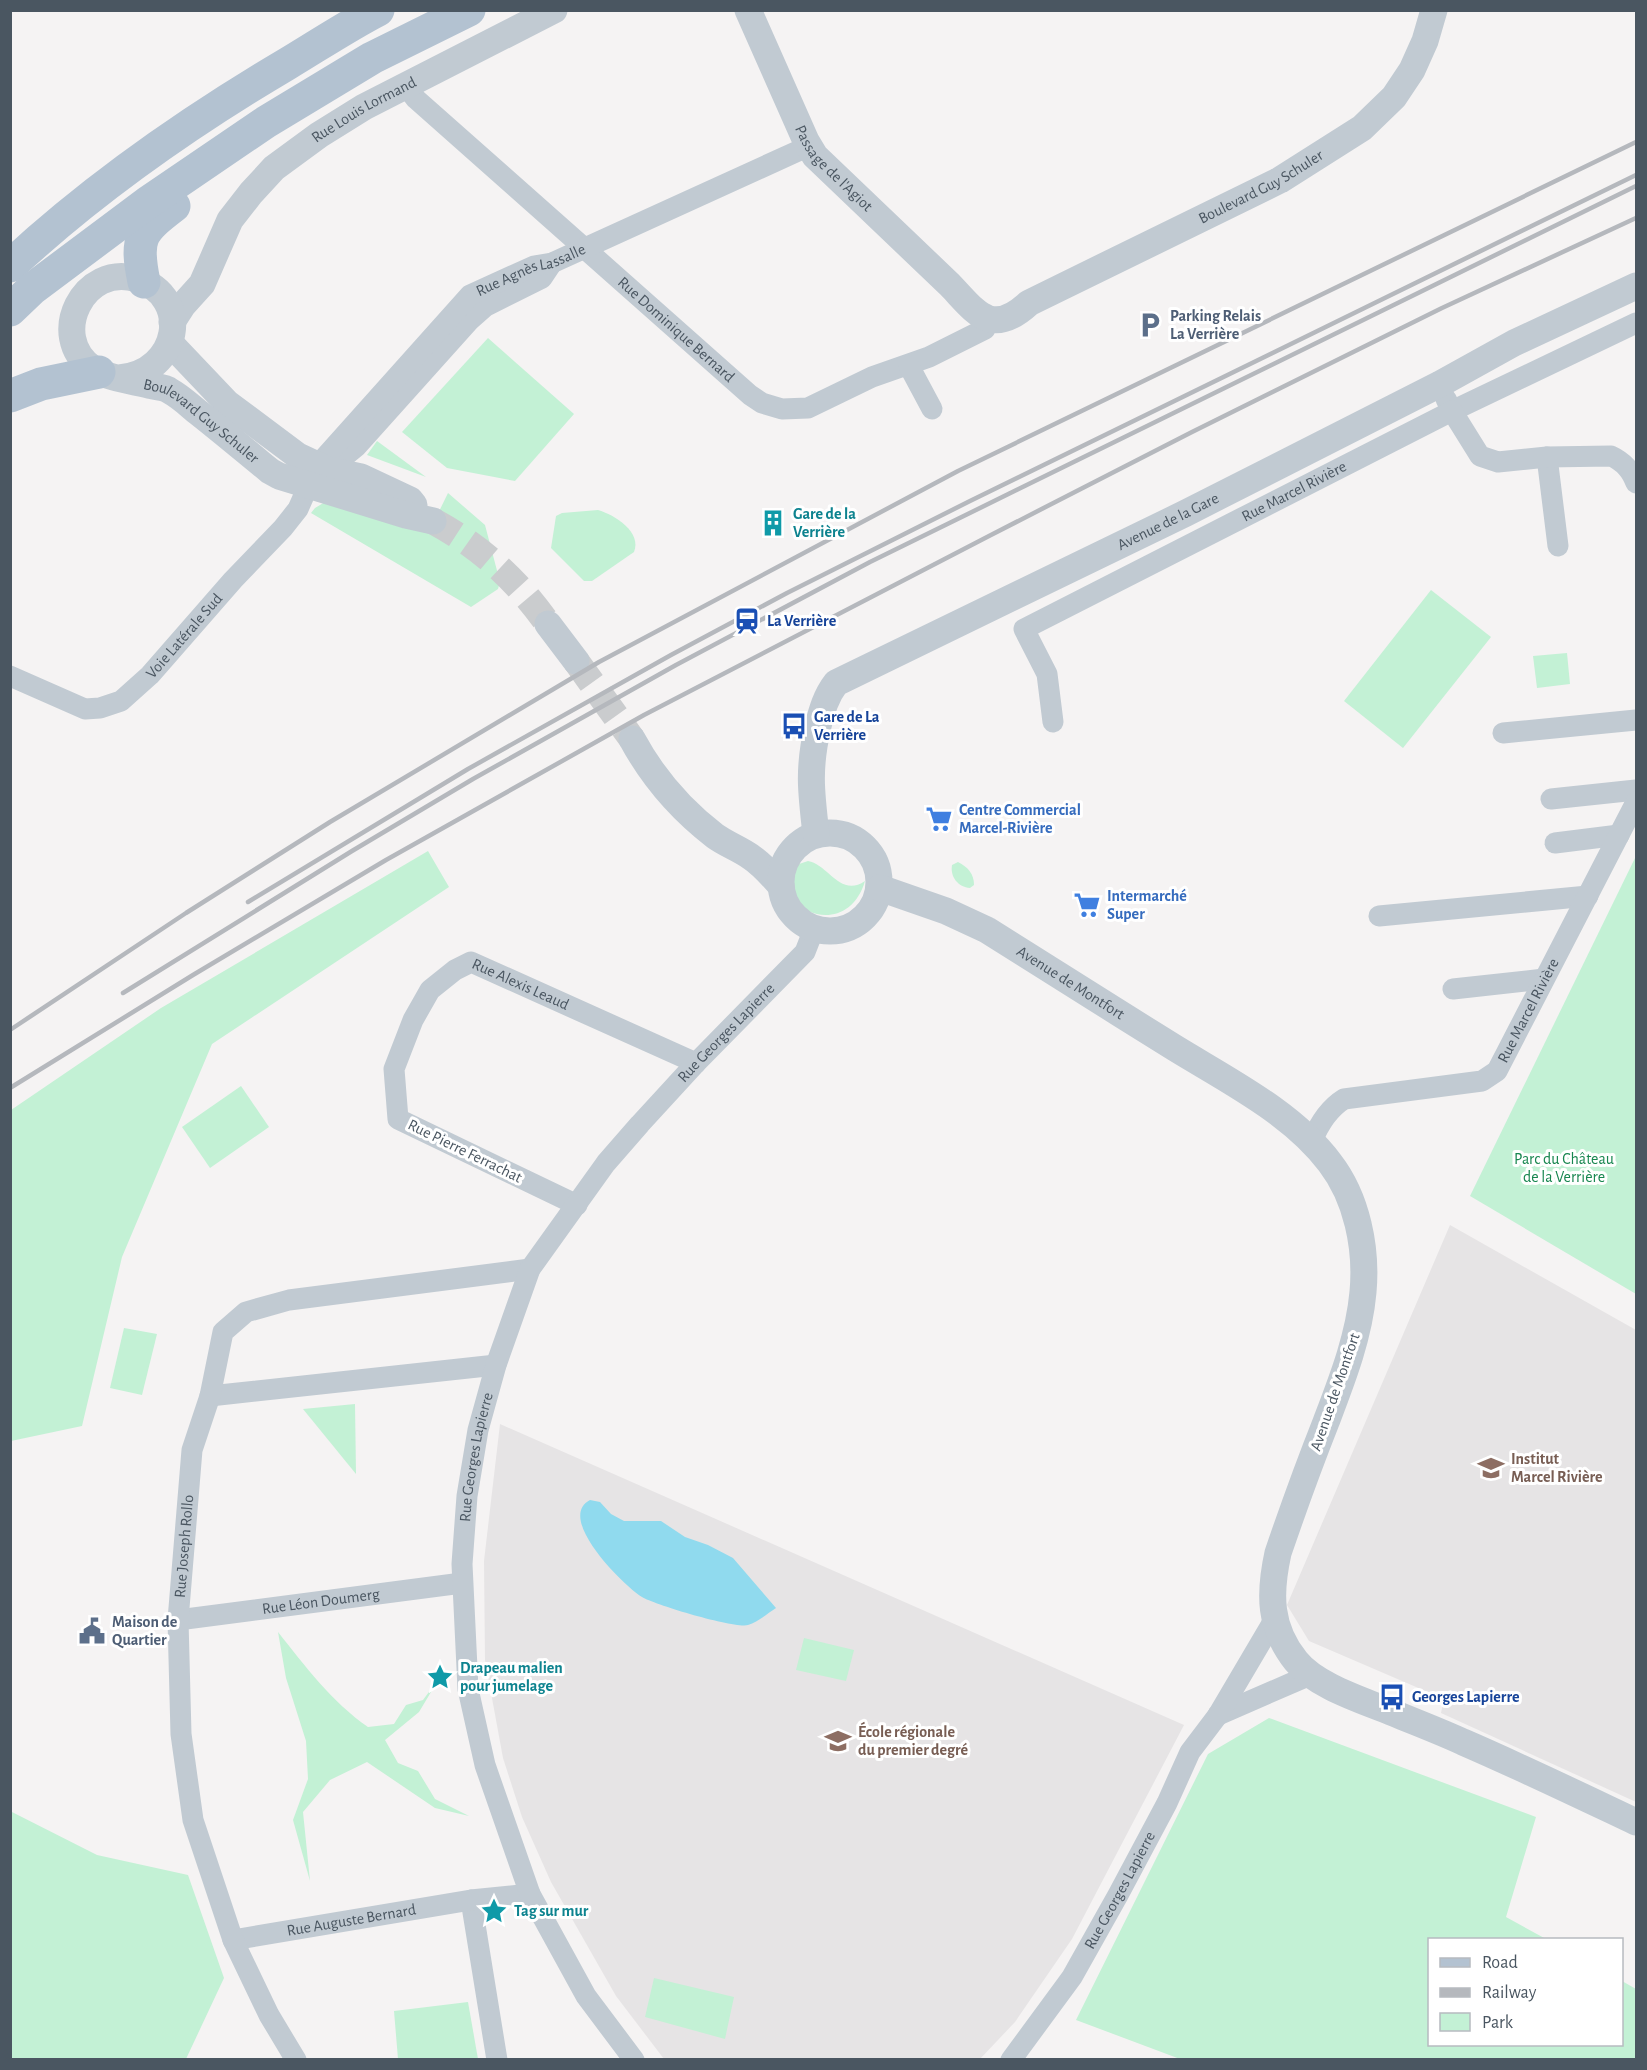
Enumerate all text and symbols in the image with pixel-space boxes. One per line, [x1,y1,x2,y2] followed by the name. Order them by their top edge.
[308,74,419,146] street label: Rue Louis Lormand
[792,123,876,215] street label: Passage de l'Agiot
[1196,146,1327,227] street label: Boulevard Guy Schuler
[474,241,588,299] street label: Rue Agnès Lassalle
[615,274,738,385] street label: Rue Dominique Bernard
[1170,308,1261,342] place label: Parking Relais La Verrière
[1135,310,1165,340] parking icon: Parking Relais La Verrière
[142,376,263,467] street label: Boulevard Guy Schuler
[1239,458,1349,525] street label: Rue Marcel Rivière
[1115,490,1221,553] street label: Avenue de la Gare
[793,506,856,540] place label: Gare de la Verrière
[758,508,788,538] building icon: Gare de la Verrière
[143,590,225,681] street label: Voie Latérale Sud
[732,606,762,636] station icon: La Verrière
[767,613,837,629] place label: La Verrière
[814,709,880,743] place label: Gare de La Verrière
[779,711,809,741] bus stop icon: Gare de La Verrière
[959,802,1081,836] place label: Centre Commercial Marcel-Rivière
[924,804,954,834] supermarket icon: Centre Commercial Marcel-Rivière
[1107,888,1187,922] place label: Intermarché Super
[1072,890,1102,920] supermarket icon: Intermarché Super
[1014,943,1127,1022] street label: Avenue de Montfort
[470,956,571,1013] street label: Rue Alexis Leaud
[1495,956,1562,1065] street label: Rue Marcel Rivière
[675,980,778,1085] street label: Rue Georges Lapierre
[405,1116,525,1186] street label: Rue Pierre Ferrachat
[1514,1151,1614,1185] park label: Parc du Château de la Verrière
[1307,1331,1363,1453] street label: Avenue de Montfort
[457,1391,496,1522] street label: Rue Georges Lapierre
[1511,1451,1603,1485] place label: Institut Marcel Rivière
[1476,1453,1506,1483] school or university icon: Institut Marcel Rivière
[172,1494,196,1599] street label: Rue Joseph Rollo
[261,1586,381,1617] street label: Rue Léon Doumerg
[112,1614,178,1649] place label: Maison de Quartier
[77,1616,107,1646] public building icon: Maison de Quartier
[460,1660,563,1695] place label: Drapeau malien pour jumelage
[425,1662,455,1692] place icon: Drapeau malien pour jumelage
[1377,1682,1407,1712] bus stop icon: Georges Lapierre
[1412,1689,1520,1705] place label: Georges Lapierre
[858,1721,968,1758] place label: École régionale du premier degré
[823,1726,853,1756] school or university icon: École régionale du premier degré
[1081,1829,1158,1952] street label: Rue Georges Lapierre
[479,1896,509,1926] place icon: Tag sur mur
[286,1901,417,1939] street label: Rue Auguste Bernard
[514,1903,589,1919] place label: Tag sur mur
[1428,1938,1623,2046] legend
[1482,1954,1518,1972] text: Road
[1482,1984,1537,2002] text: Railway
[1482,2014,1514,2032] text: Park

